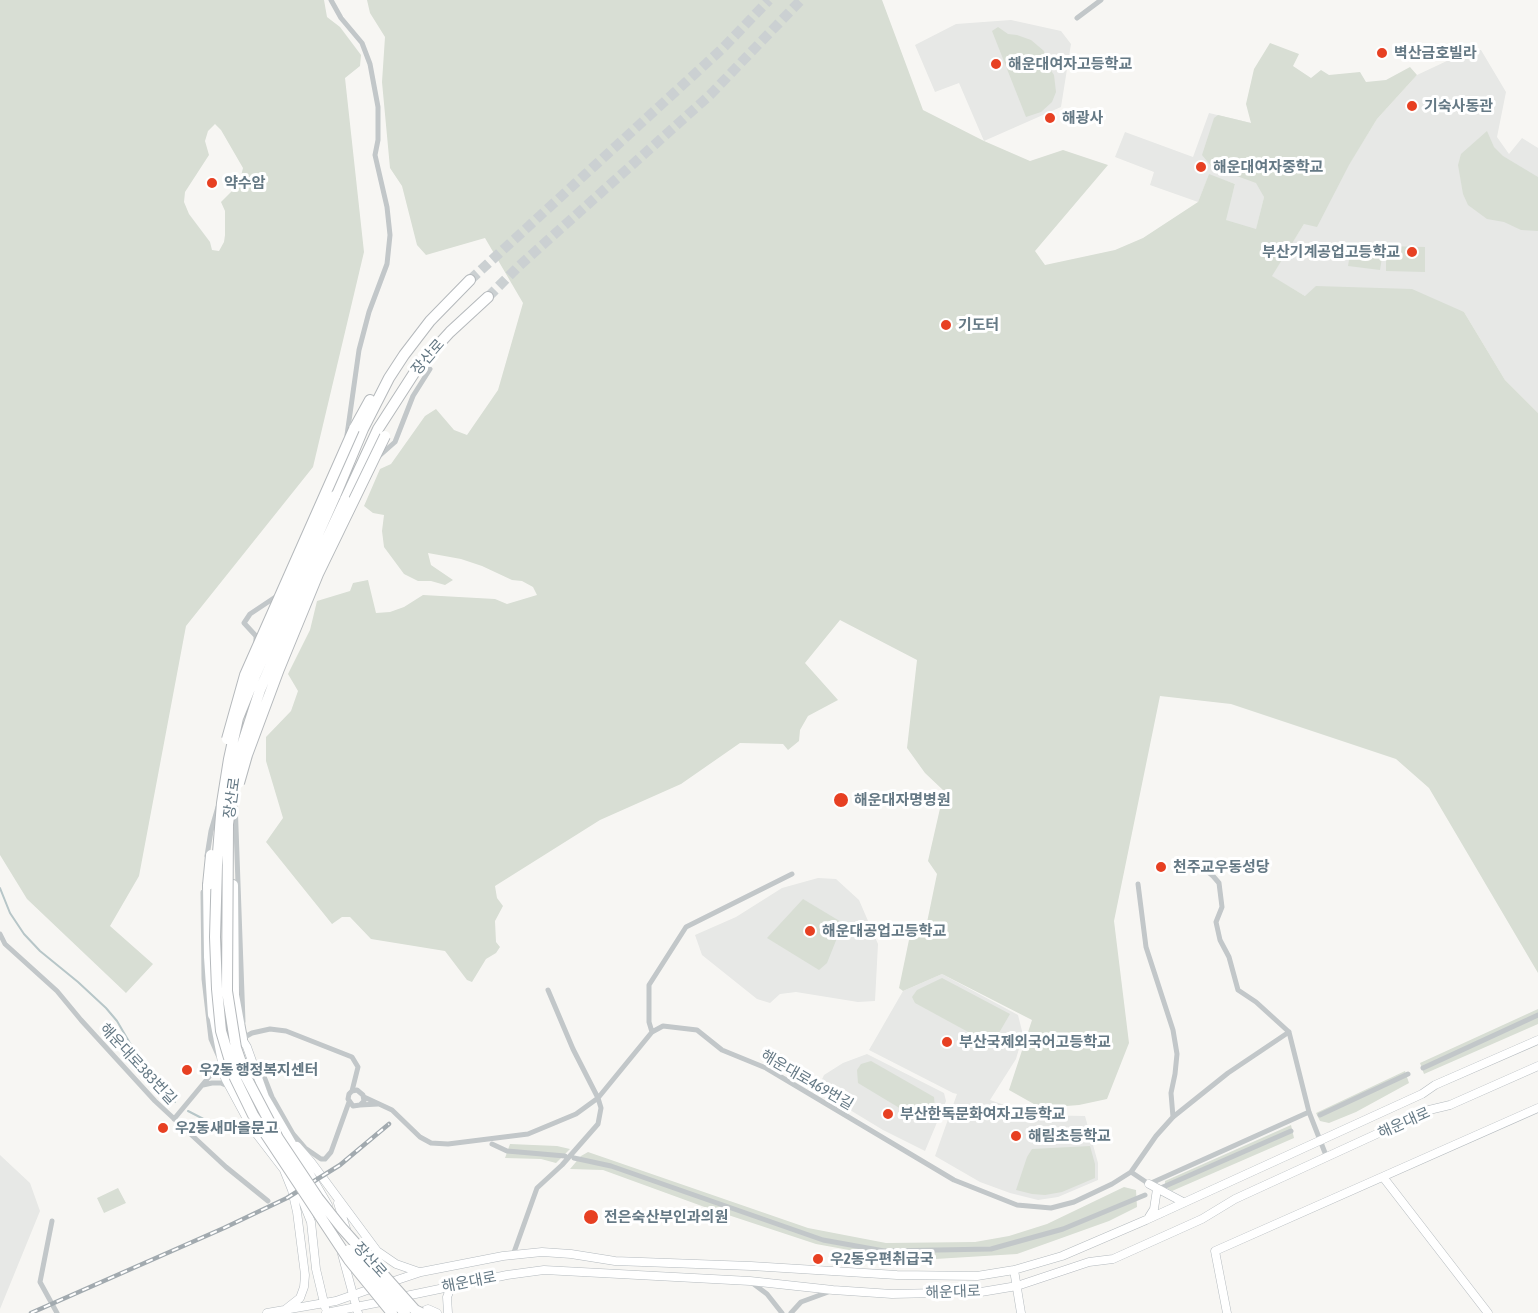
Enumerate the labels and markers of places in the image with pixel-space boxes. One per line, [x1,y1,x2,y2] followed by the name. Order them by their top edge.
[1394,44,1477,62] place label: 벽산금호빌라
[1375,46,1389,60] marker: 벽산금호빌라
[1008,55,1132,73] place label: 해운대여자고등학교
[989,57,1003,71] marker: 해운대여자고등학교
[1424,97,1493,115] place label: 기숙사동관
[1405,99,1419,113] marker: 기숙사동관
[1062,109,1103,127] place label: 해광사
[1043,111,1057,125] marker: 해광사
[1213,158,1323,176] place label: 해운대여자중학교
[1194,160,1208,174] marker: 해운대여자중학교
[224,174,265,192] place label: 약수암
[205,176,219,190] marker: 약수암
[1262,243,1400,261] place label: 부산기계공업고등학교
[1405,245,1419,259] marker: 부산기계공업고등학교
[958,316,999,334] place label: 기도터
[939,318,953,332] marker: 기도터
[832,791,850,809] marker: 해운대자명병원
[854,791,951,809] place label: 해운대자명병원
[1173,858,1270,876] place label: 천주교우동성당
[1154,860,1168,874] marker: 천주교우동성당
[822,922,946,940] place label: 해운대공업고등학교
[803,924,817,938] marker: 해운대공업고등학교
[959,1033,1111,1051] place label: 부산국제외국어고등학교
[940,1035,954,1049] marker: 부산국제외국어고등학교
[199,1061,319,1079] place label: 우2동 행정복지센터
[180,1063,194,1077] marker: 우2동 행정복지센터
[900,1105,1066,1123] place label: 부산한독문화여자고등학교
[881,1107,895,1121] marker: 부산한독문화여자고등학교
[175,1119,279,1137] place label: 우2동새마을문고
[156,1121,170,1135] marker: 우2동새마을문고
[1028,1127,1111,1145] place label: 해림초등학교
[1009,1129,1023,1143] marker: 해림초등학교
[582,1208,600,1226] marker: 전은숙산부인과의원
[604,1208,728,1226] place label: 전은숙산부인과의원
[830,1250,934,1268] place label: 우2동우편취급국
[811,1252,825,1266] marker: 우2동우편취급국

